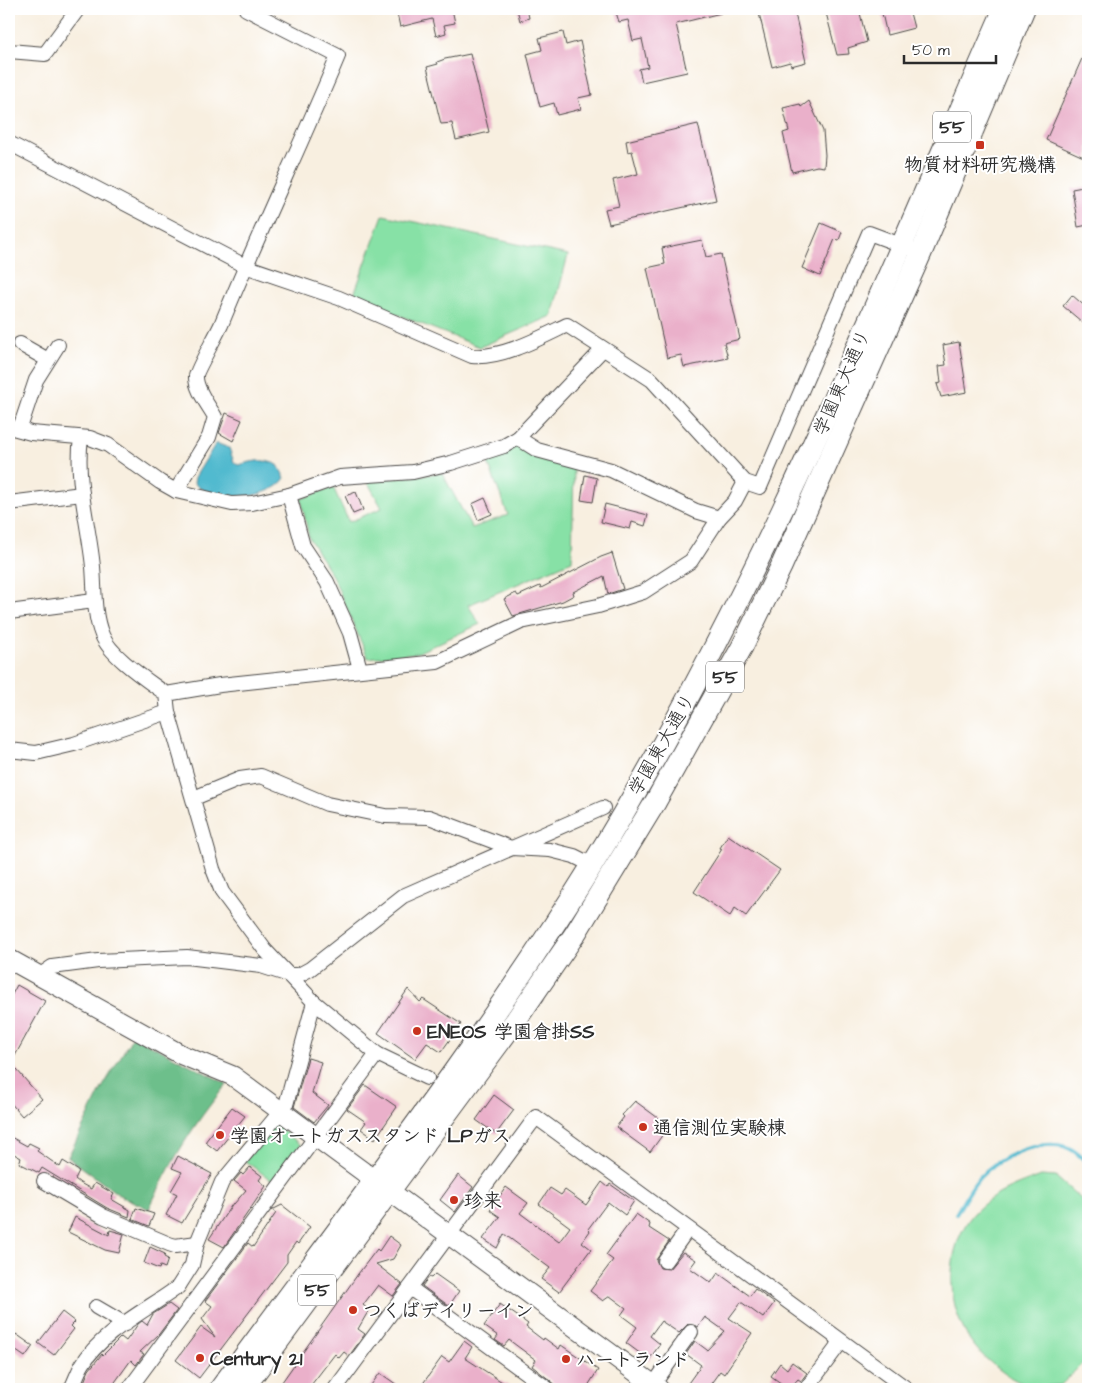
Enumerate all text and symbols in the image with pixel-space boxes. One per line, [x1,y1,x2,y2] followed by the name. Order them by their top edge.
[904,32,997,64] scale bar
[912,40,950,61] text: 50 m
[933,111,971,142] road number: 55
[974,139,986,151] marker: 物質材料研究機構
[904,152,1056,179] place label: 物質材料研究機構
[807,325,878,440] street label: 学園東大通り
[706,662,744,692] road number: 55
[622,689,702,801] street label: 学園東大通り
[427,1019,594,1046] place label: ENEOS 学園倉掛SS
[411,1025,423,1037] marker: ENEOS 学園倉掛SS
[653,1115,786,1142] place label: 通信測位実験棟
[637,1121,649,1133] marker: 通信測位実験棟
[230,1123,511,1150] place label: 学園オートガススタンド LPガス
[214,1129,226,1141] marker: 学園オートガススタンド LPガス
[464,1188,502,1215] place label: 珍来
[448,1194,460,1206] marker: 珍来
[298,1274,336,1306] road number: 55
[363,1298,534,1325] place label: つくばデイリーイン
[347,1304,359,1316] marker: つくばデイリーイン
[210,1346,303,1374] place label: Century 21
[576,1347,690,1374] place label: ハートランド
[194,1352,206,1364] marker: Century 21
[560,1353,572,1365] marker: ハートランド

